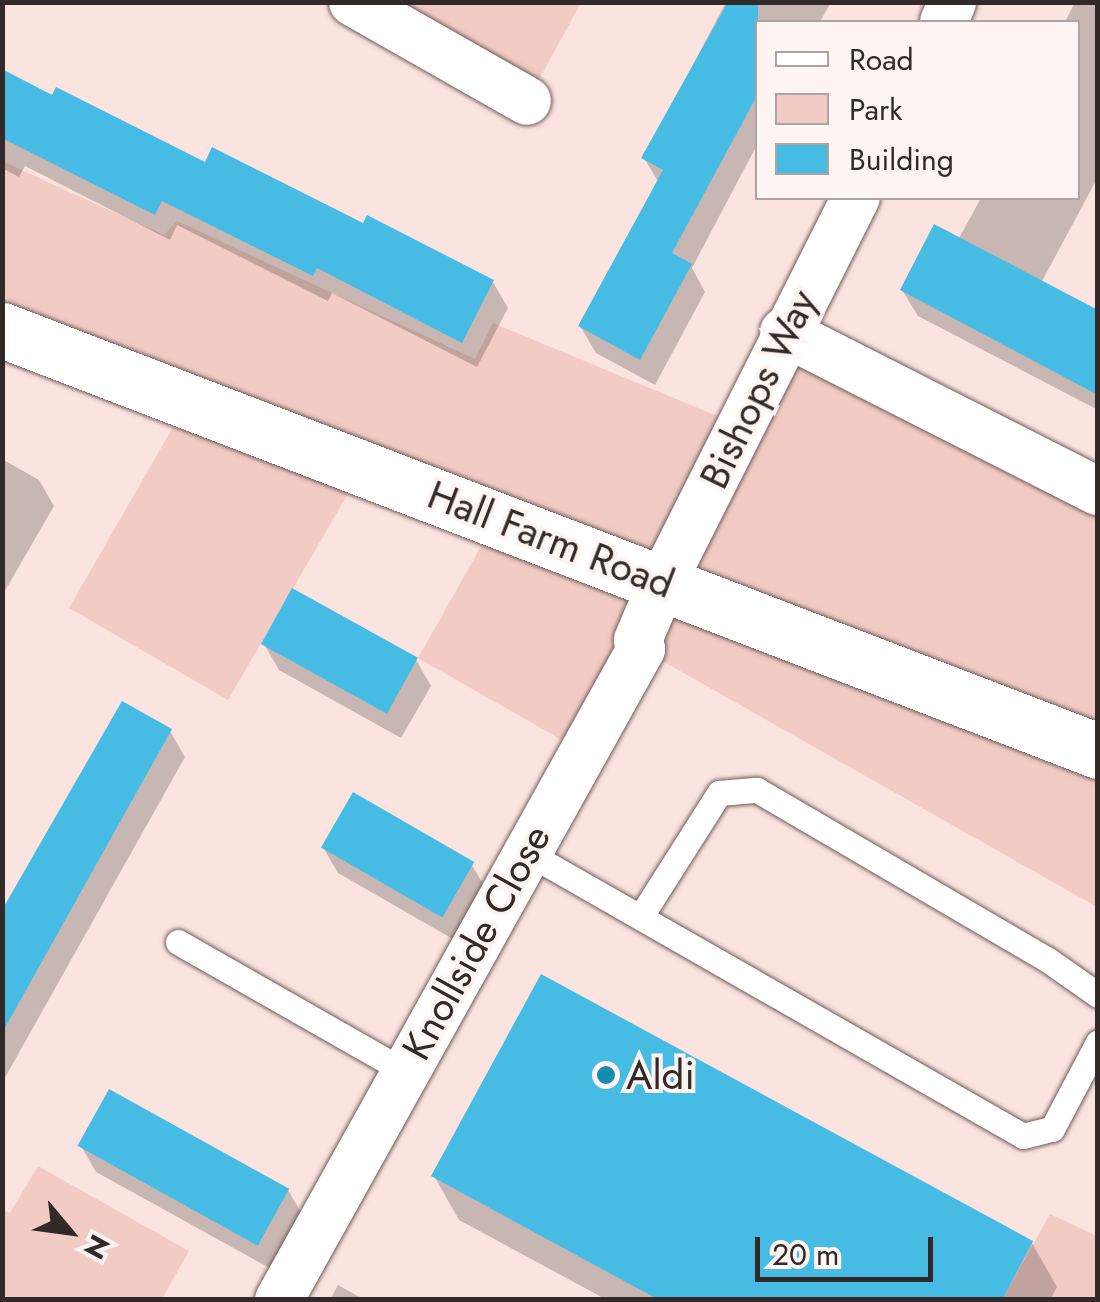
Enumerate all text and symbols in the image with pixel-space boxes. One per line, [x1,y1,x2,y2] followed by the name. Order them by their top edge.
[755,20,1080,200] legend
[849,38,914,81] text: Road
[849,88,902,131] text: Park
[849,138,954,181] text: Building
[689,282,827,496] street label: Bishops Way
[421,470,681,608] street label: Hall Farm Road
[392,816,560,1068] street label: Knollside Close
[626,1051,695,1099] place label: Aldi
[595,1064,617,1086] marker: Aldi
[20,1182,120,1282] north arrow
[760,1217,938,1279] scale bar
[73,1227,120,1266] text: N
[772,1233,839,1276] text: 20 m

